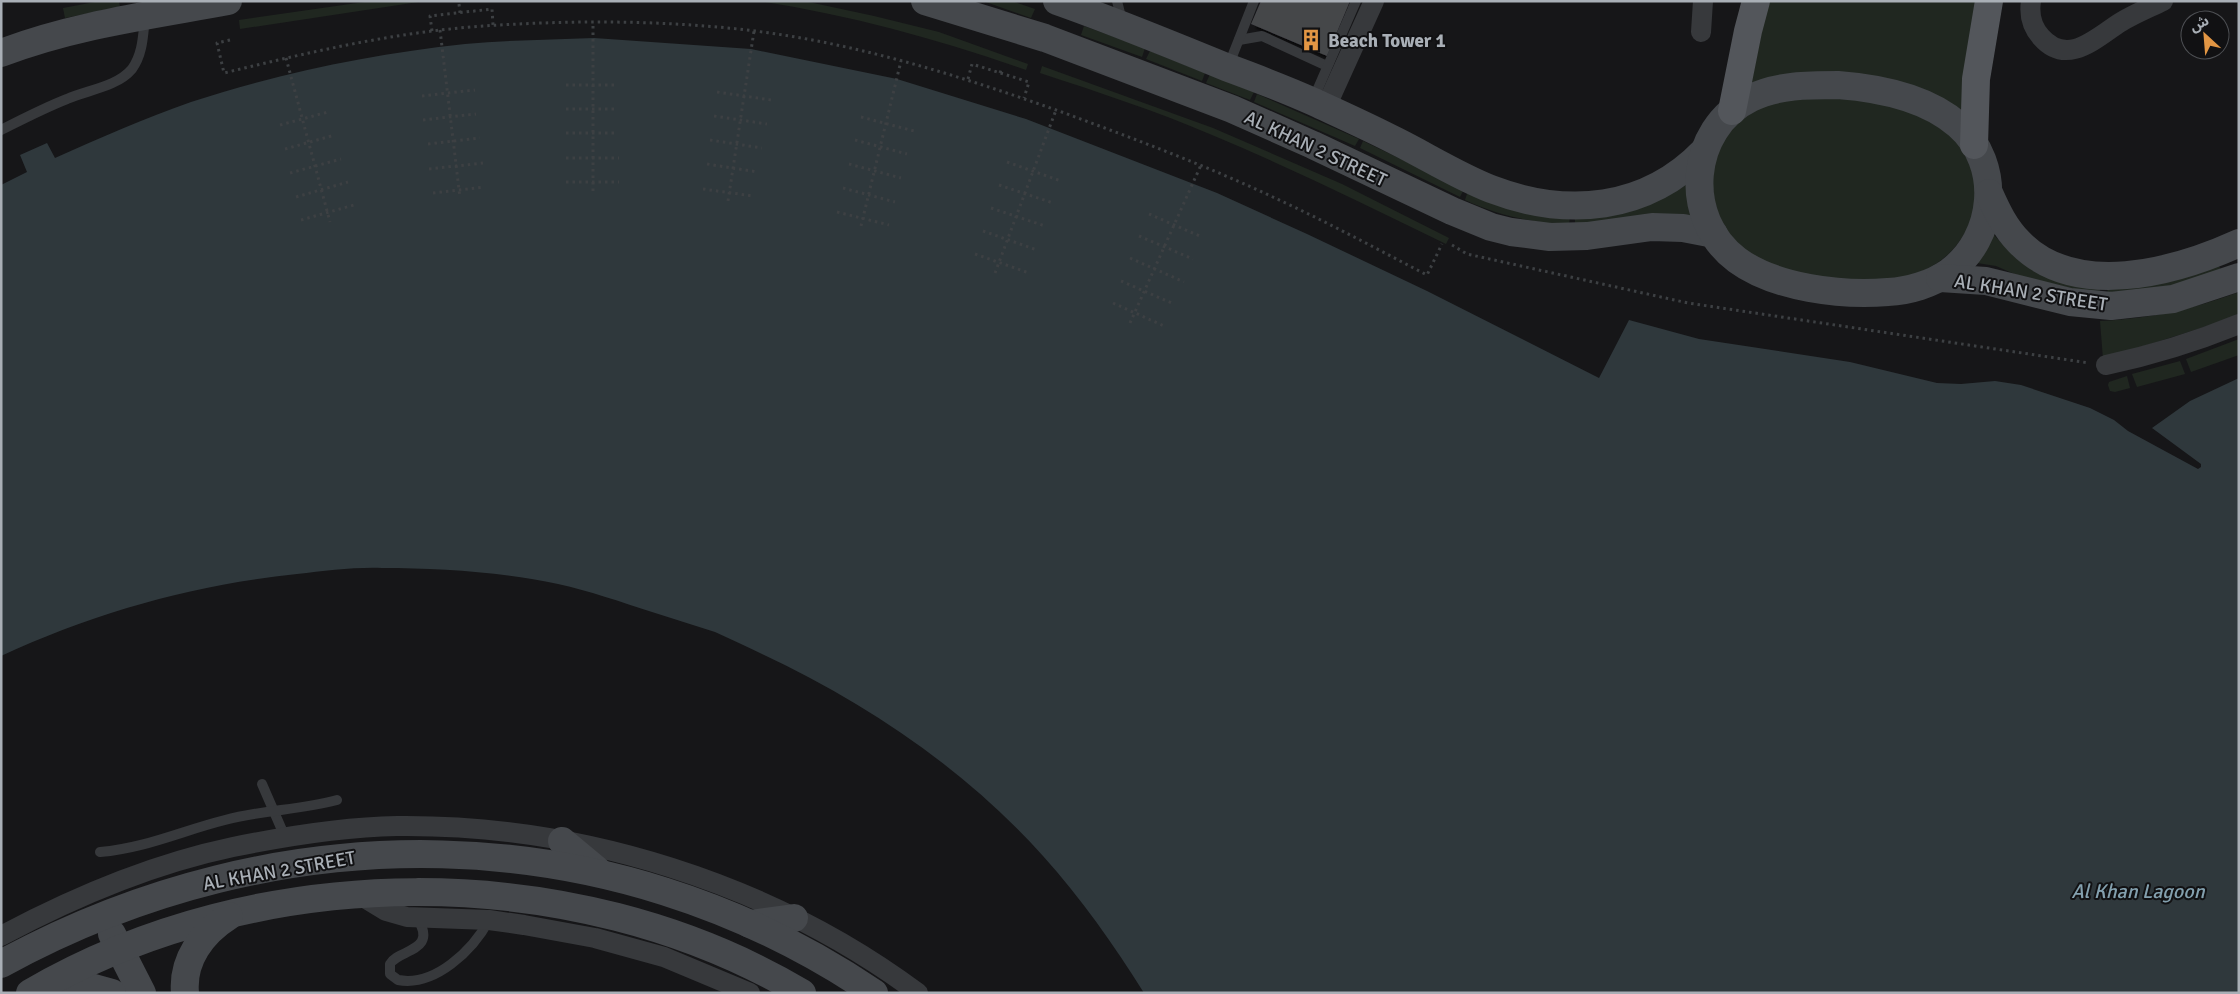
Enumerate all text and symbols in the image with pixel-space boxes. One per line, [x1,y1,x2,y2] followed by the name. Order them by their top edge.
[2180,10,2230,60] north arrow
[2187,12,2212,36] text: ش
[1298,27,1324,53] building icon: Beach Tower 1
[1328,29,1446,53] place label: Beach Tower 1
[1241,105,1391,193] street label: AL KHAN 2 STREET
[1953,269,2110,317] street label: AL KHAN 2 STREET
[201,846,358,896] street label: AL KHAN 2 STREET
[2071,879,2206,904] water label: Al Khan Lagoon

